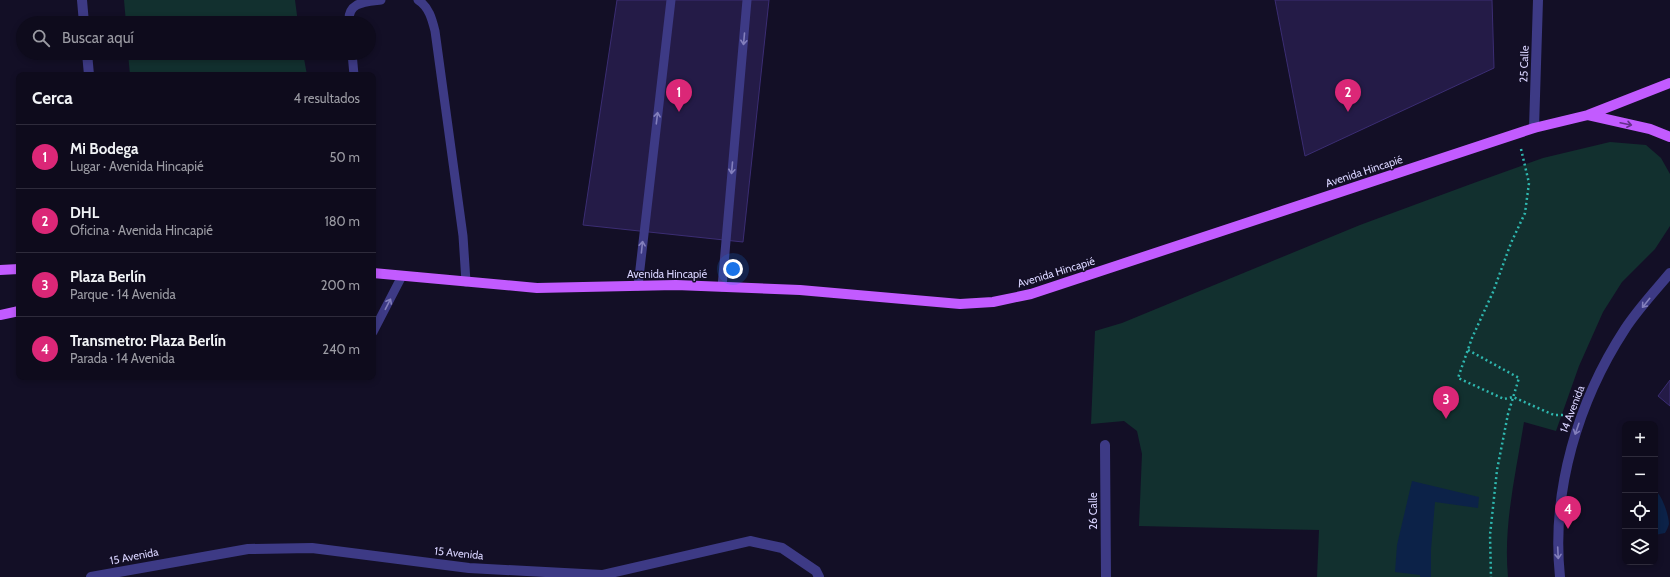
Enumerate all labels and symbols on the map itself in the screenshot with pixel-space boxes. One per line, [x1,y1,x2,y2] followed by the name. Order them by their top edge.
[740,32,747,45] one-way arrow
[1516,45,1532,83] street label: 25 Calle
[666,79,692,112] pin: 1
[1335,79,1361,112] pin: 2
[653,112,661,125] one-way arrow
[1619,120,1632,128] one-way arrow
[1324,152,1405,190] street label: Avenida Hincapié
[729,161,736,174] one-way arrow
[639,241,646,254] one-way arrow
[1016,253,1097,290] street label: Avenida Hincapié
[723,259,743,279] your location
[627,267,707,281] street label: Avenida Hincapié
[384,298,392,310] one-way arrow
[1641,298,1650,308] one-way arrow
[1557,383,1588,435] street label: 14 Avenida
[1433,386,1459,419] pin: 3
[1573,422,1580,435] one-way arrow
[1086,492,1100,530] street label: 26 Calle
[1555,496,1581,529] pin: 4
[434,543,485,563] street label: 15 Avenida
[109,544,160,568] street label: 15 Avenida
[1555,546,1562,559] one-way arrow

